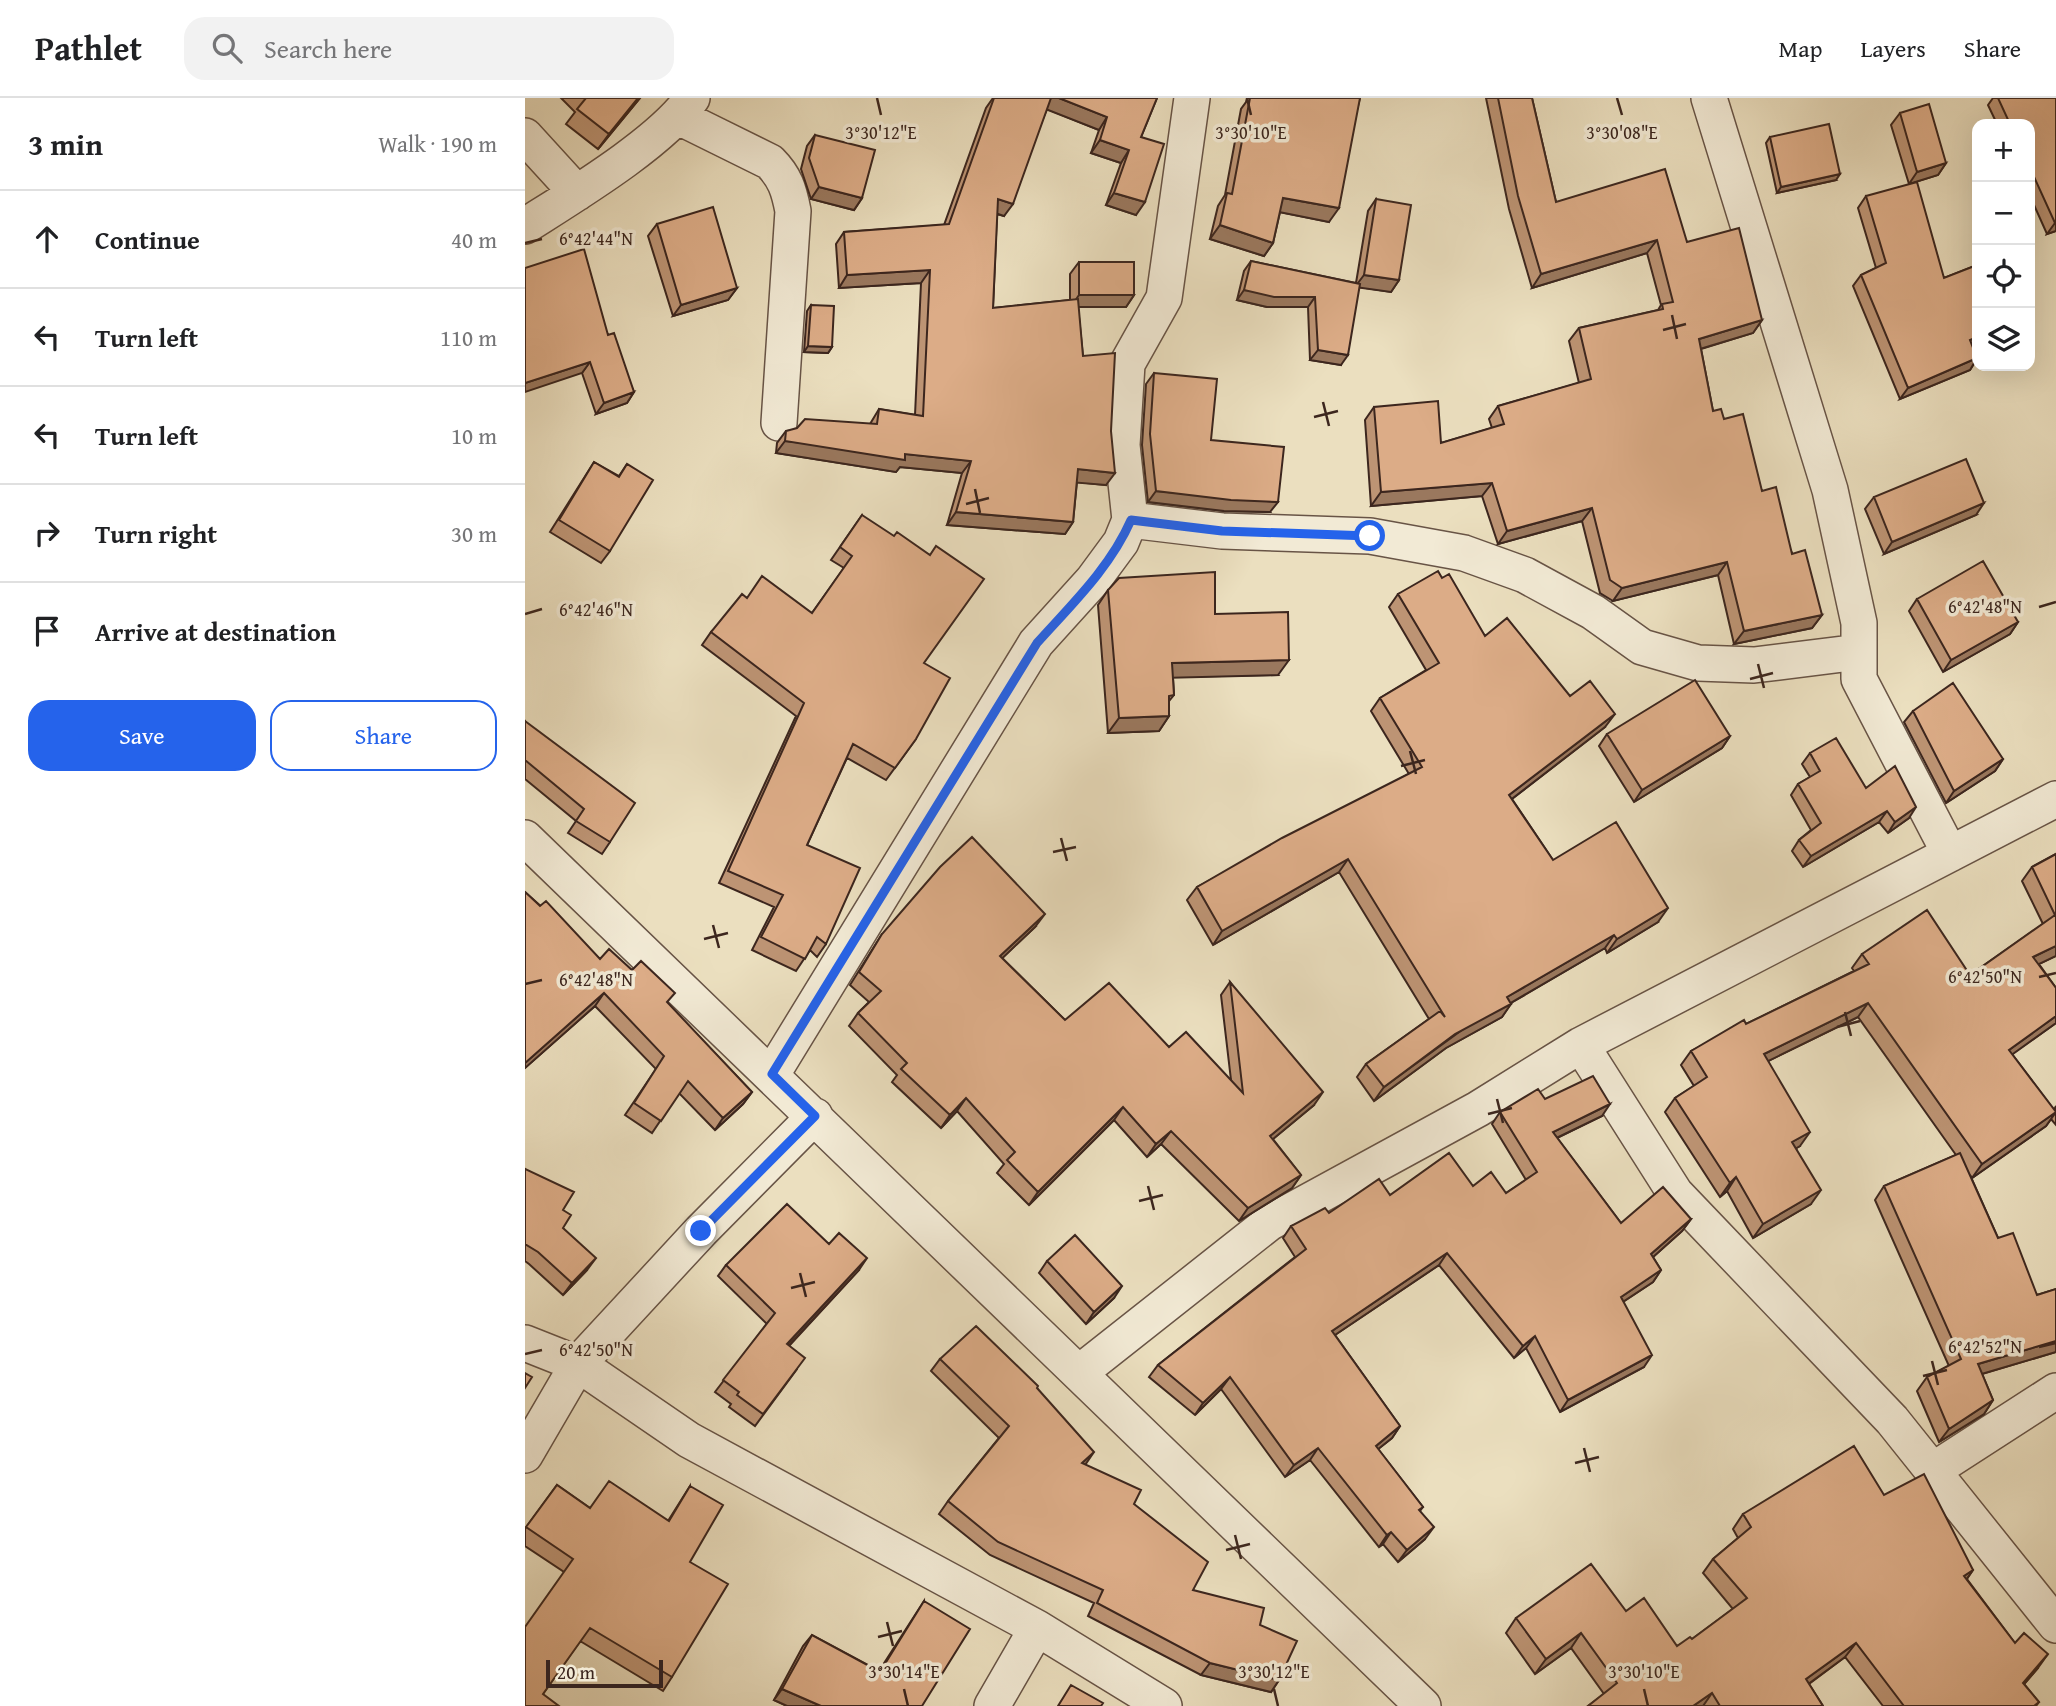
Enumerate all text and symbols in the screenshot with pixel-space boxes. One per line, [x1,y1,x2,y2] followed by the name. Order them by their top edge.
[184,17,674,80] search box
[35,24,142,72] text: Pathlet
[208,29,246,67] icon: search
[264,29,392,68] text: Search here
[1779,31,1822,66] text: Map
[1860,31,1926,66] text: Layers
[1964,31,2021,66] text: Share
[845,119,917,146] text: 3°30'12"E
[1215,119,1287,146] text: 3°30'10"E
[1586,119,1658,146] text: 3°30'08"E
[1972,119,2035,371] map controls
[1972,119,2035,182] button: +
[28,122,103,166] text: 3 min
[378,127,497,160] text: Walk · 190 m
[1972,182,2035,245] button: −
[28,220,66,258] icon: ahead
[95,220,200,259] text: Continue
[451,223,497,256] text: 40 m
[559,225,633,252] text: 6°42'44"N
[1972,245,2035,308] button: locate
[1972,308,2035,371] button: layers
[28,318,66,356] icon: left
[95,318,198,357] text: Turn left
[440,321,497,354] text: 110 m
[28,416,66,454] icon: left
[95,416,198,455] text: Turn left
[451,419,497,452] text: 10 m
[28,514,66,552] icon: right
[95,514,217,553] text: Turn right
[451,517,497,550] text: 30 m
[1354,520,1385,551] route start
[1948,593,2022,620] text: 6°42'48"N
[559,596,633,623] text: 6°42'46"N
[28,612,66,650] icon: arrive
[95,612,336,651] text: Arrive at destination
[28,700,256,771] button: Save
[270,700,497,771] button: Share
[1948,963,2022,990] text: 6°42'50"N
[559,966,633,993] text: 6°42'48"N
[685,1215,716,1246] route end
[1948,1333,2022,1360] text: 6°42'52"N
[559,1336,633,1363] text: 6°42'50"N
[546,1657,663,1689] scale bar
[557,1658,595,1686] text: 20 m
[868,1658,940,1685] text: 3°30'14"E
[1238,1658,1310,1685] text: 3°30'12"E
[1608,1658,1680,1685] text: 3°30'10"E

